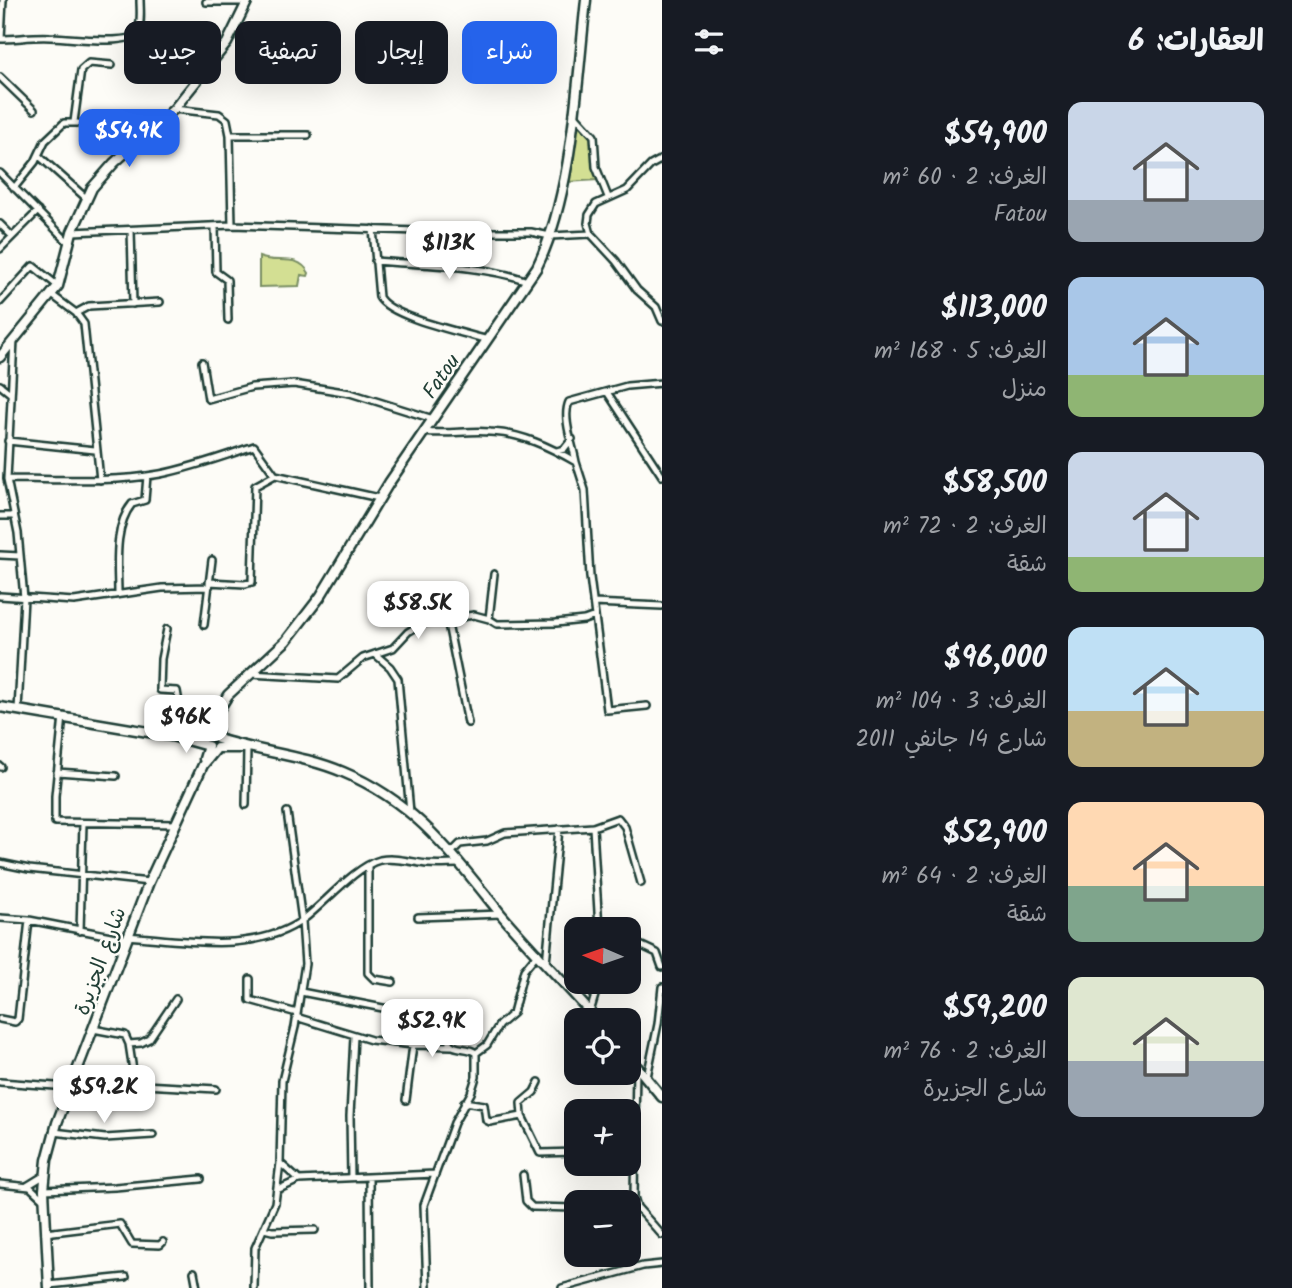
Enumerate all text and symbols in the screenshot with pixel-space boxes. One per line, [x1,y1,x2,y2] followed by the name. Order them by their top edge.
[1128,18,1264,66] text: العقارات: 6
[124,21,221,84] chip: جديد
[235,21,341,84] chip: تصفية
[355,21,448,84] chip: إيجار
[462,21,557,84] chip: شراء
[690,23,728,61] icon: filters
[72,110,186,169] pin: $54.9K
[944,111,1047,159] text: $54,900
[95,114,163,150] text: $54.9K
[1124,130,1208,214] icon: home
[883,160,1047,196] text: الغرف: 2 · 60 m²
[994,197,1047,233] text: Fatou
[400,222,498,281] pin: $113K
[422,226,476,262] text: $113K
[941,285,1047,333] text: $113,000
[1124,305,1208,389] icon: home
[874,334,1047,370] text: الغرف: 5 · 168 m²
[415,347,470,406] street label: Fatou
[1002,372,1047,408] text: منزل
[943,460,1047,508] text: $58,500
[1124,480,1208,564] icon: home
[883,509,1047,545] text: الغرف: 2 · 72 m²
[1007,547,1047,583] text: شقة
[361,582,475,641] pin: $58.5K
[383,586,453,622] text: $58.5K
[944,635,1047,683] text: $96,000
[1124,655,1208,739] icon: home
[876,684,1047,720] text: الغرف: 3 · 104 m²
[145,696,227,755] pin: $96K
[160,700,212,736] text: $96K
[856,722,1047,758] text: شارع 14 جانفي 2011
[943,810,1047,858] text: $52,900
[1124,830,1208,914] icon: home
[882,859,1047,895] text: الغرف: 2 · 64 m²
[1007,897,1047,933] text: شقة
[67,903,136,1020] street label: شارع الجزيرة
[564,917,640,994] north arrow
[564,917,641,1267] map controls
[943,985,1047,1033] text: $59,200
[375,1000,489,1059] pin: $52.9K
[397,1004,467,1040] text: $52.9K
[1124,1005,1208,1089] icon: home
[564,1008,641,1085] button: locate
[884,1034,1047,1070] text: الغرف: 2 · 76 m²
[47,1066,161,1125] pin: $59.2K
[69,1070,139,1106] text: $59.2K
[923,1072,1047,1108] text: شارع الجزيرة
[564,1099,641,1176] button: +
[564,1190,641,1267] button: −

